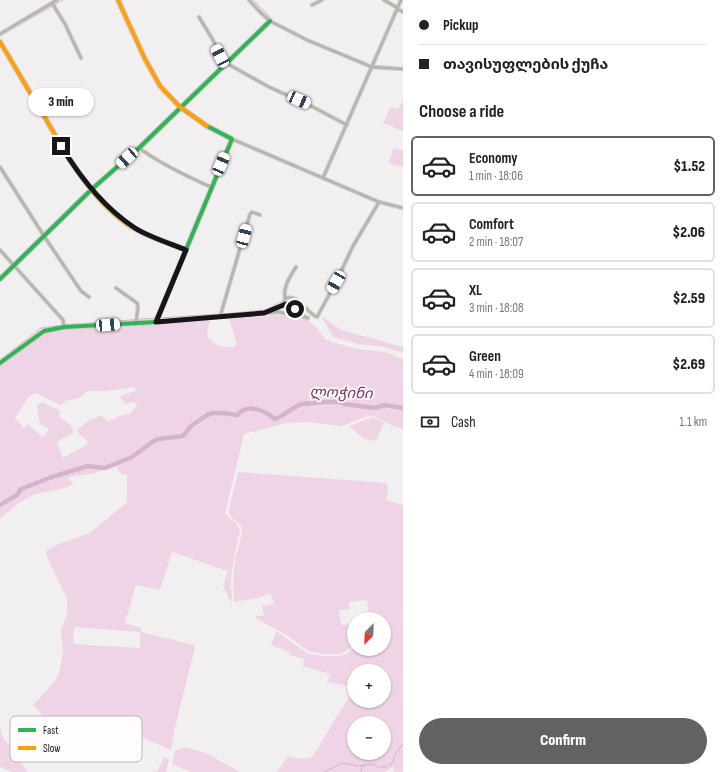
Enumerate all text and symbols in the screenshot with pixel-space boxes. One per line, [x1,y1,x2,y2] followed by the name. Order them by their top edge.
[443,16,479,35] text: Pickup
[209,43,231,69] car
[443,55,608,74] text: თავისუფლების ქუჩა
[28,88,94,116] callout: 3 min
[286,90,312,110] car
[48,94,74,110] text: 3 min
[419,101,504,122] text: Choose a ride
[52,137,70,155] route end
[114,146,140,170] car
[421,148,457,184] icon: car
[469,149,518,168] text: Economy
[211,151,231,177] car
[673,157,705,176] text: $1.52
[469,168,523,184] text: 1 min · 18:06
[421,214,457,250] icon: car
[469,215,514,234] text: Comfort
[235,223,253,249] car
[672,223,705,242] text: $2.06
[469,234,523,250] text: 2 min · 18:07
[325,269,347,295] car
[421,280,457,316] icon: car
[469,281,482,300] text: XL
[673,289,705,308] text: $2.59
[286,300,304,318] route start
[469,300,524,316] text: 3 min · 18:08
[96,318,120,332] car
[421,346,457,382] icon: car
[469,347,501,366] text: Green
[673,355,705,374] text: $2.69
[469,366,524,382] text: 4 min · 18:09
[309,382,374,404] water label: ლოჭინი
[419,411,441,433] icon: cash
[451,413,476,432] text: Cash
[680,414,707,430] text: 1.1 km
[347,612,391,656] north arrow
[347,612,391,760] map controls
[347,664,391,708] button: +
[10,716,142,762] legend
[347,716,391,760] button: −
[419,718,707,764] button: Confirm
[43,724,59,737] text: Fast
[43,742,60,755] text: Slow

